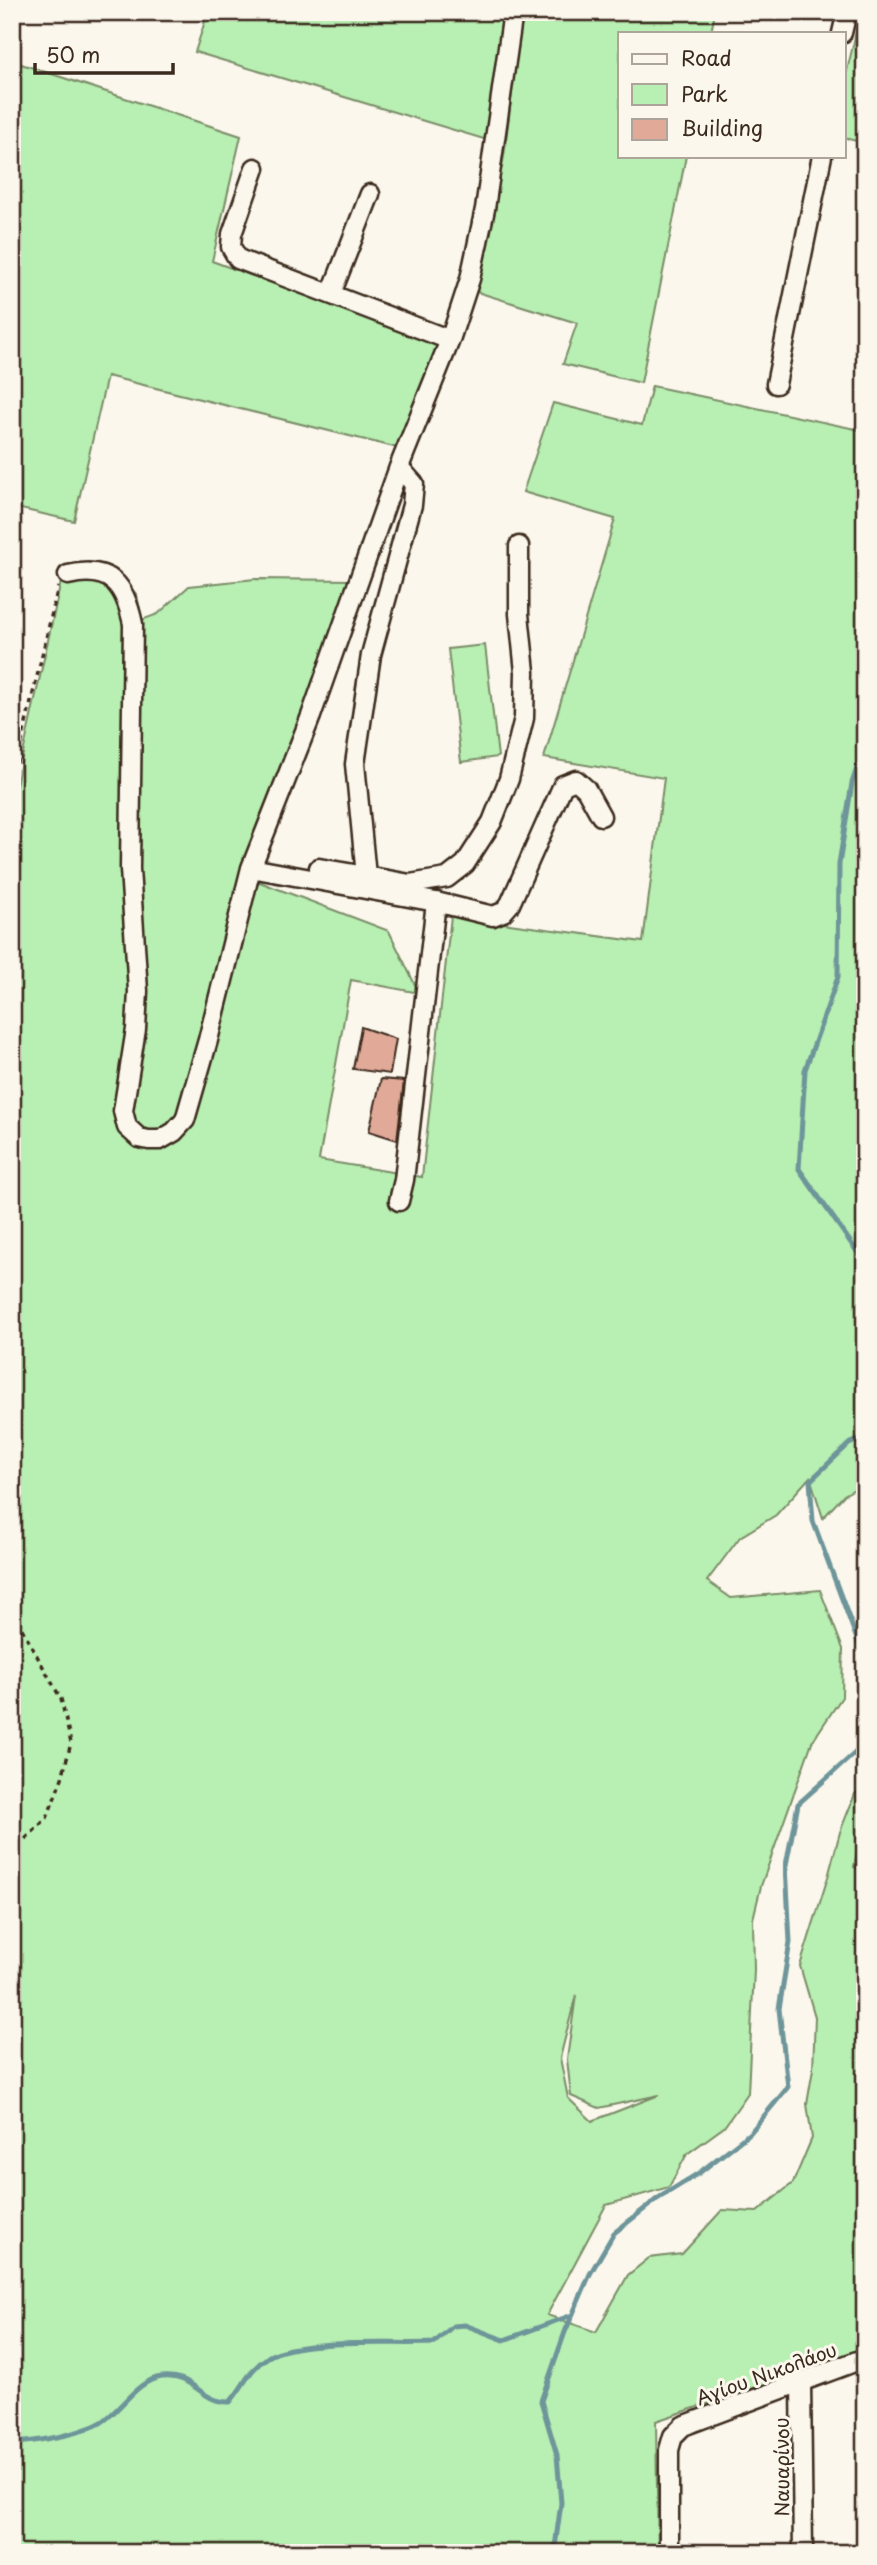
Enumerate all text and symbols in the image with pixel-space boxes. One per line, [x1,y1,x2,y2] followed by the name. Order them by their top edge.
[35,32,173,76] scale bar
[618,32,846,158] legend
[46,38,100,70] text: 50 m
[681,41,732,73] text: Road
[681,77,728,109] text: Park
[681,111,763,143] text: Building
[692,2335,840,2411] street label: Αγίου Νικολάου
[767,2417,795,2517] street label: Ναυαρίνου

